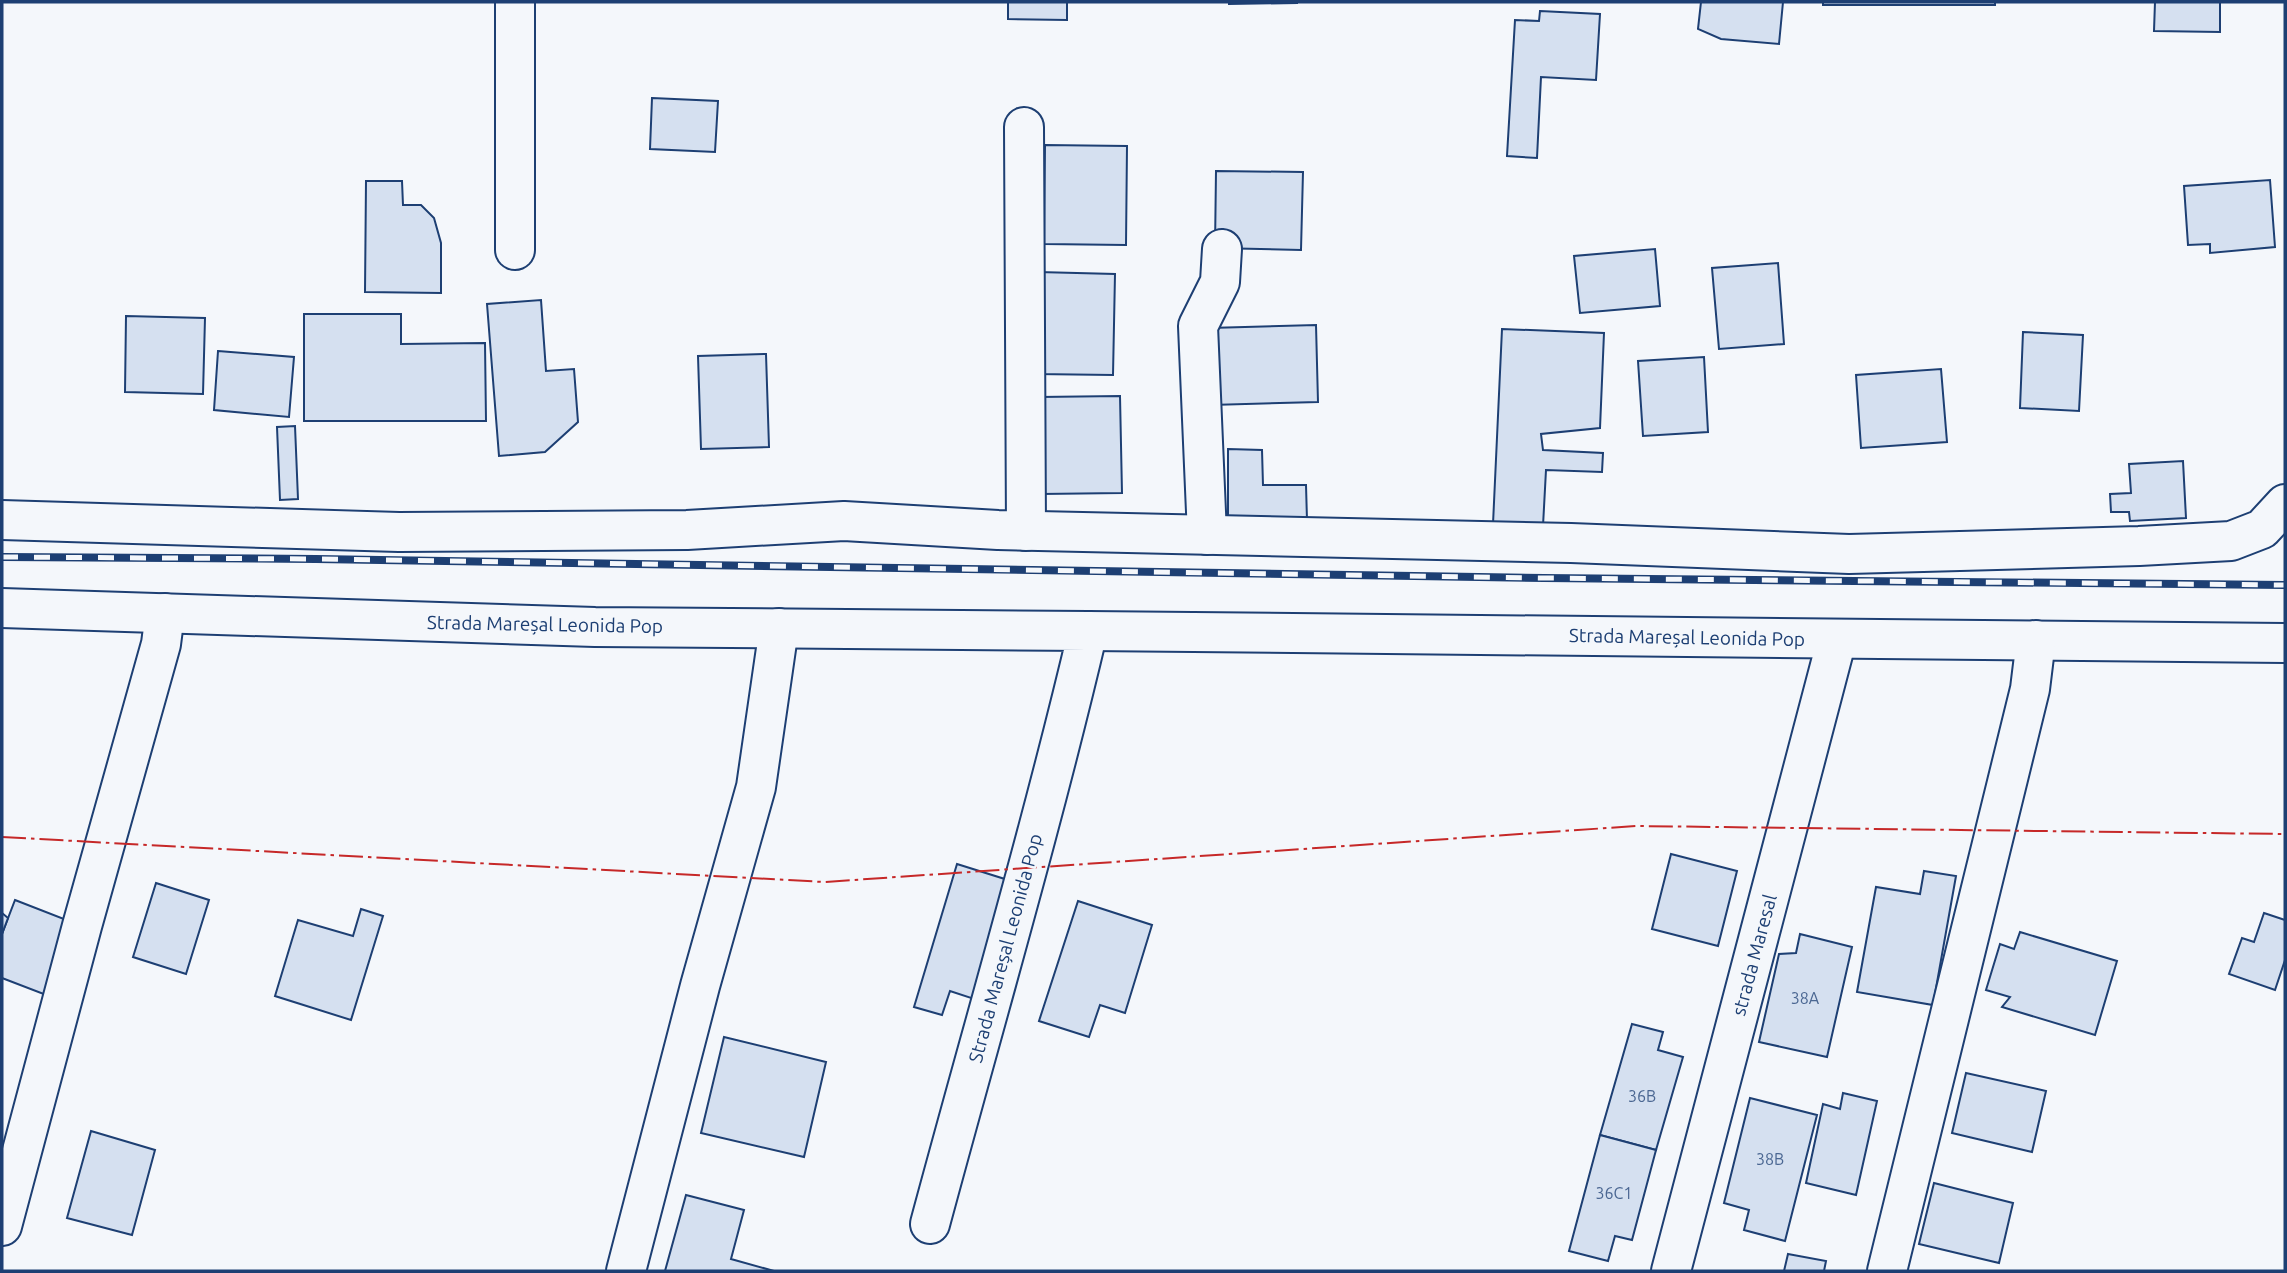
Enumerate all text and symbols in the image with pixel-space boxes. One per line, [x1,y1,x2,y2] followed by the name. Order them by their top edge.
[427,611,663,637] street label: Strada Mareșal Leonida Pop
[1569,624,1805,650] street label: Strada Mareșal Leonida Pop
[964,831,1046,1065] street label: Strada Mareșal Leonida Pop
[1727,892,1781,1018] street label: strada Maresal
[1791,989,1820,1007] house number: 38A
[1628,1087,1656,1105] house number: 36B
[1756,1150,1784,1168] house number: 38B
[1596,1184,1632,1202] house number: 36C1

